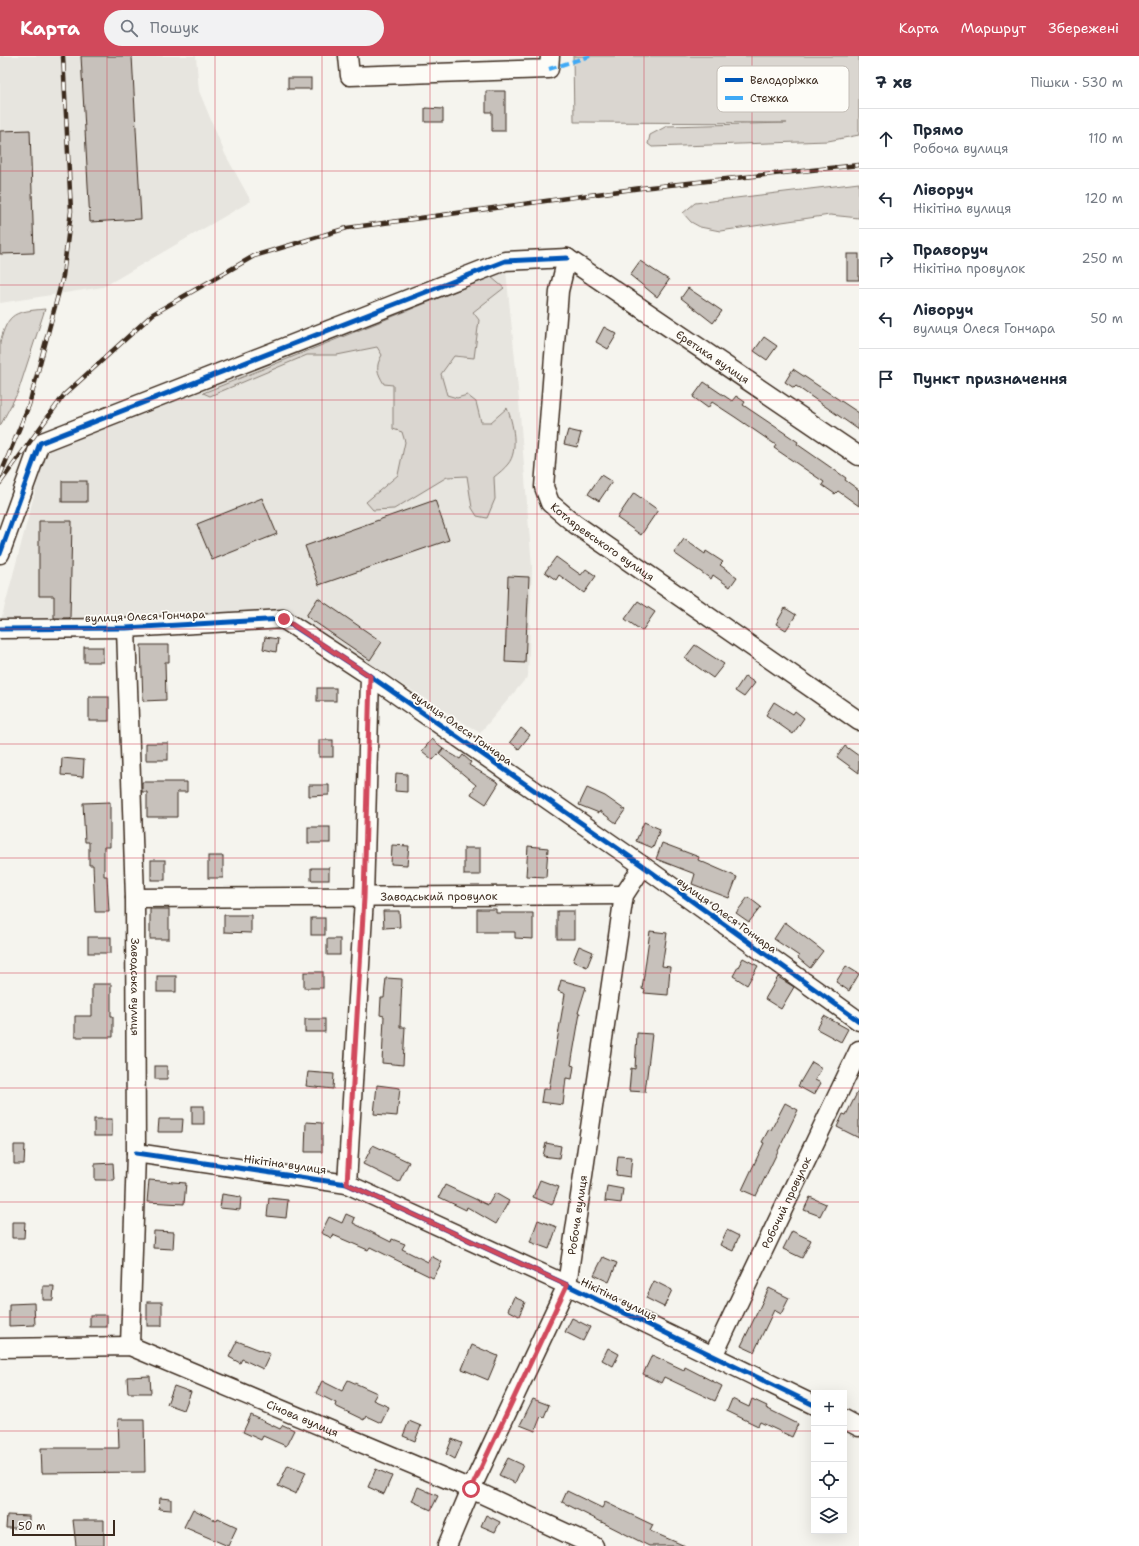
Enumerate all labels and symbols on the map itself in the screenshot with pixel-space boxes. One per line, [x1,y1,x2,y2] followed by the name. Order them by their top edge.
[717,66,849,112] legend
[750,73,818,88] text: Велодоріжка
[750,91,789,106] text: Стежка
[673,327,752,387] street label: Єретика вулиця
[547,500,657,585] street label: Котляревського вулиця
[85,607,206,626] street label: вулиця Олеся Гончара
[275,610,293,628] route end
[408,688,515,769] street label: вулиця Олеся Гончара
[674,874,780,957] street label: вулиця Олеся Гончара
[380,889,498,904] street label: Заводський провулок
[127,938,143,1036] street label: Заводська вулиця
[243,1151,327,1178] street label: Нікітіна вулиця
[758,1154,815,1251] street label: Робочий провулок
[564,1174,591,1256] street label: Робоча вулиця
[578,1274,660,1324] street label: Нікітіна вулиця
[264,1397,341,1441] street label: Січова вулиця
[462,1480,480,1498] route start
[12,1518,115,1537] scale bar

